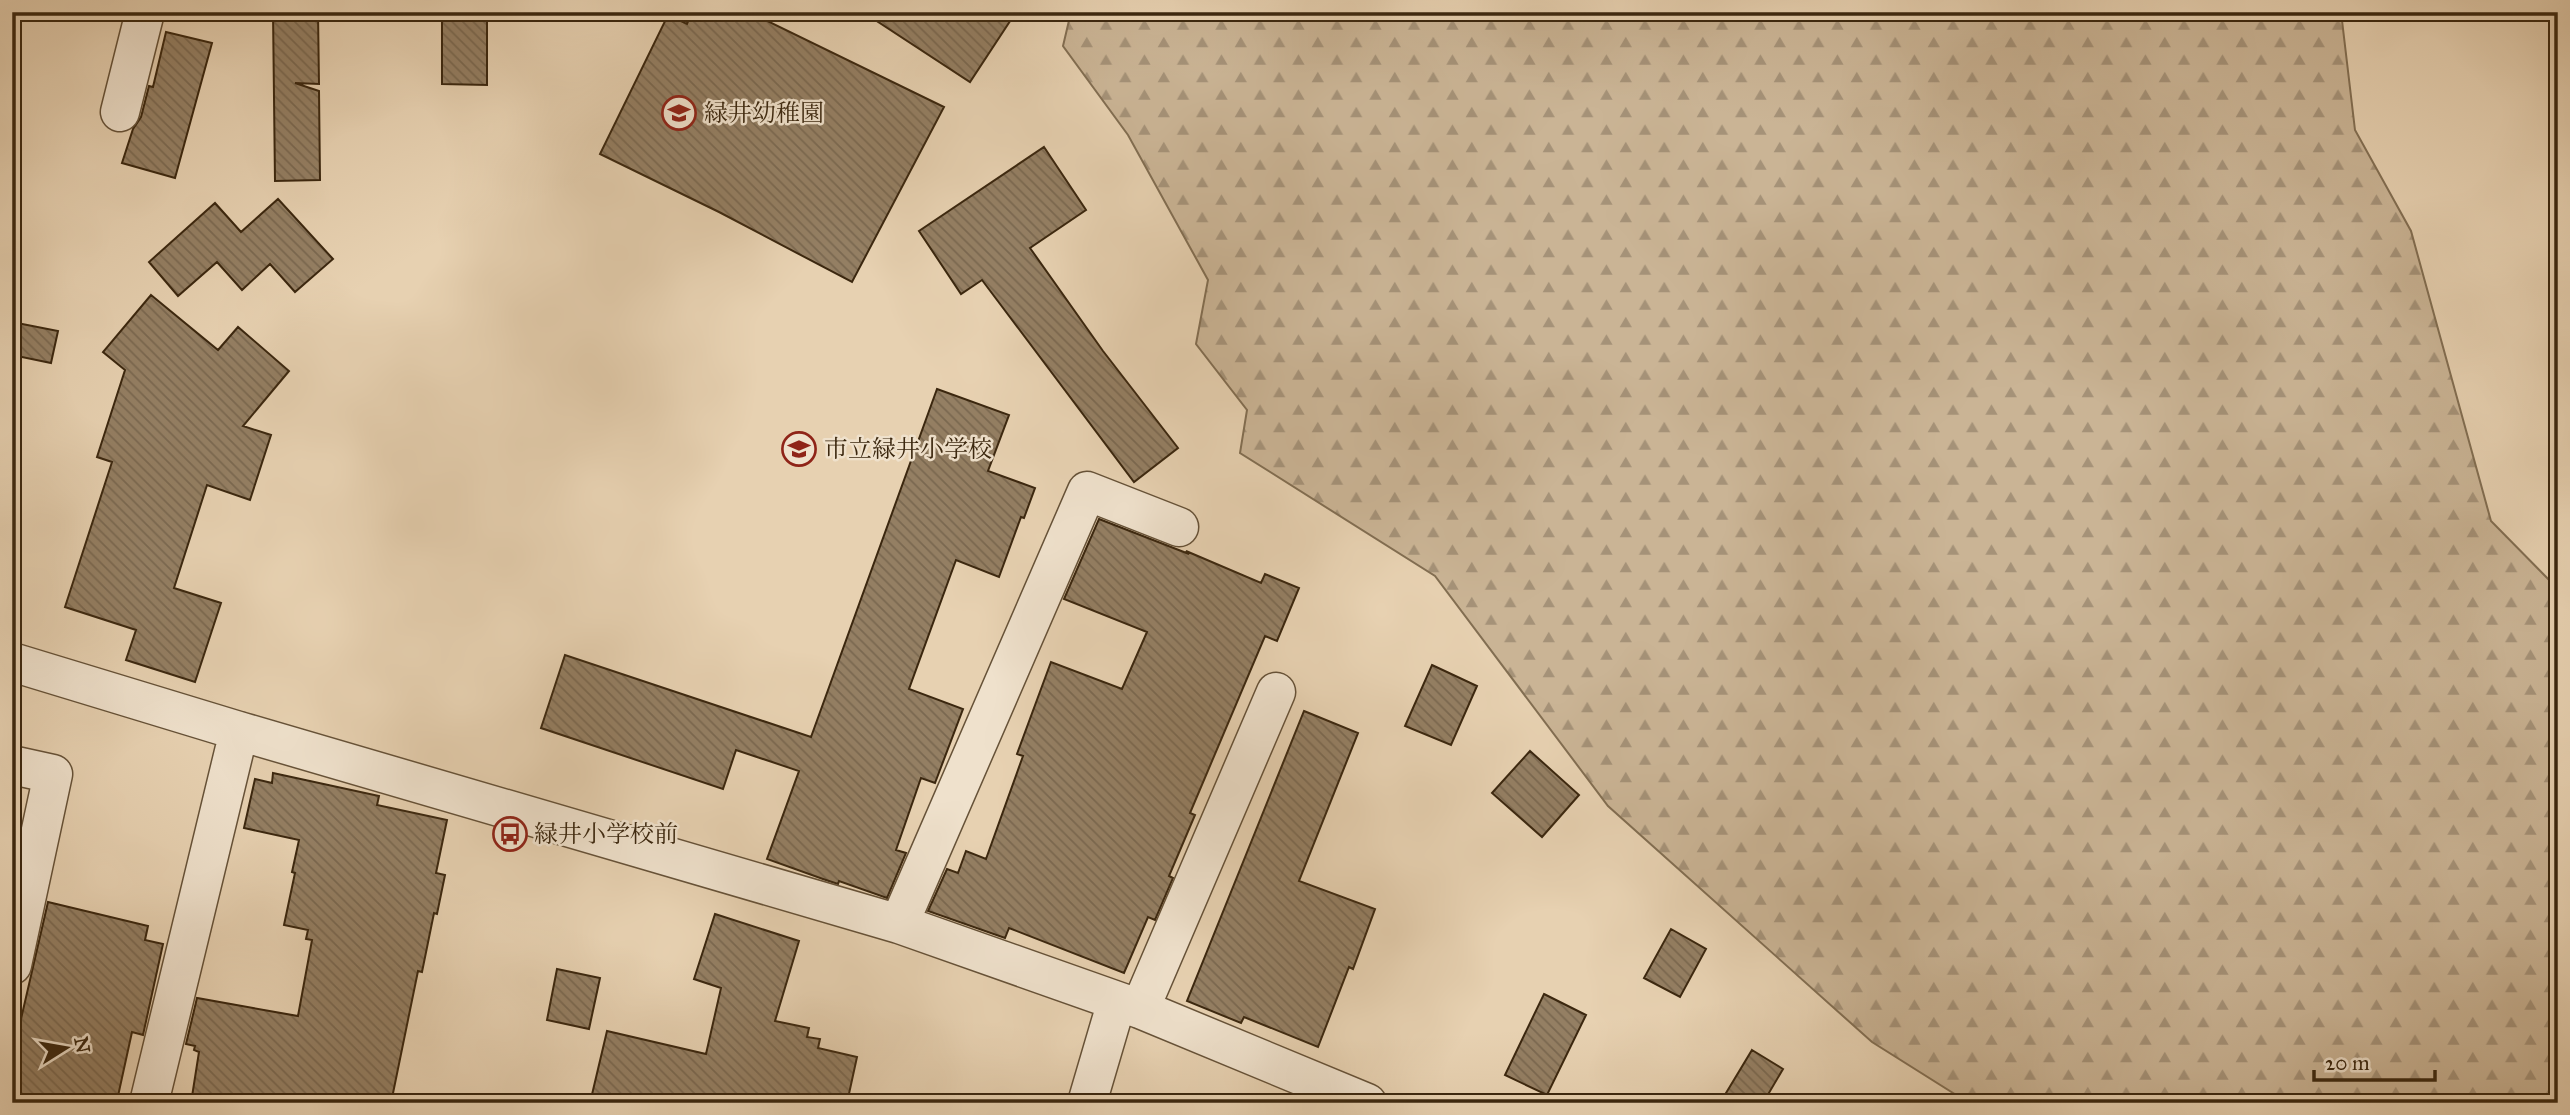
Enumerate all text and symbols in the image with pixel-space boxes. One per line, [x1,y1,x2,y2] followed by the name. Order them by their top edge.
[660,94,698,132] school or university icon: 緑井幼稚園
[704,98,824,128] place label: 緑井幼稚園
[780,430,818,468] school or university icon: 市立緑井小学校
[824,434,992,464] place label: 市立緑井小学校
[491,815,529,853] bus stop icon: 緑井小学校前
[534,819,678,849] place label: 緑井小学校前
[32,1014,102,1084] north arrow
[69,1035,95,1055] text: N
[2314,1038,2435,1082] scale bar
[2325,1050,2370,1076] text: 20 m

